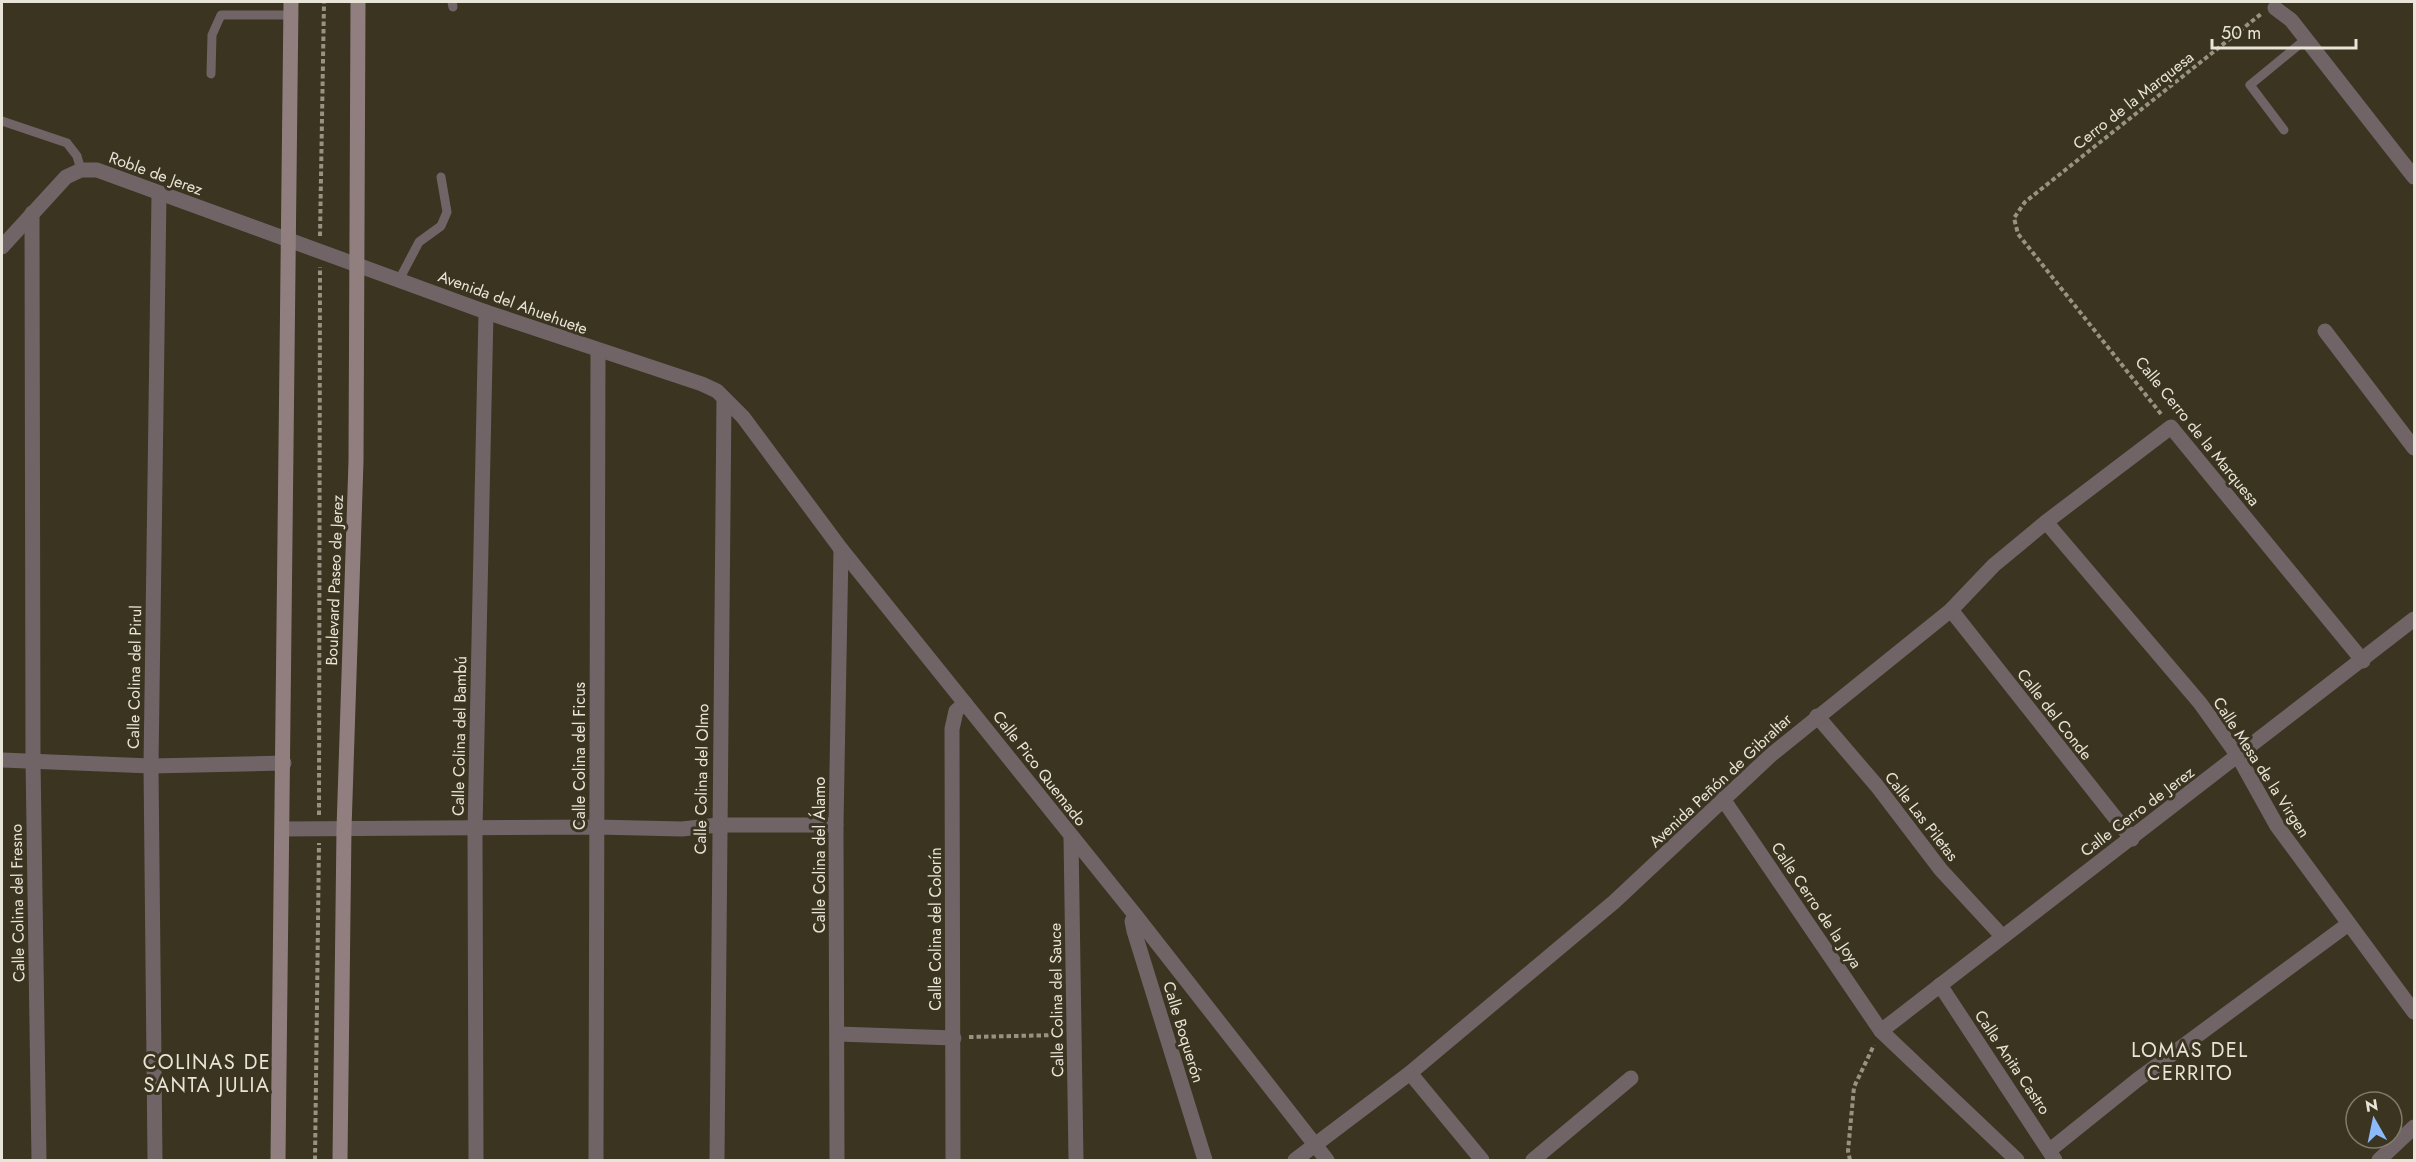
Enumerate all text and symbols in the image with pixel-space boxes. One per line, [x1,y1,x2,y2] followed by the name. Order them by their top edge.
[2212,12,2356,50] scale bar
[2221,20,2261,46] text: 50 m
[2068,46,2199,155] street label: Cerro de la Marquesa
[106,146,207,201] street label: Roble de Jerez
[435,265,591,340] street label: Avenida del Ahuehuete
[2130,352,2265,511] street label: Calle Cerro de la Marquesa
[320,494,349,666] street label: Boulevard Paseo de Jerez
[122,605,147,749] street label: Calle Colina del Pirul
[447,656,472,816] street label: Calle Colina del Bambú
[2012,664,2098,765] street label: Calle del Conde
[568,682,591,830] street label: Calle Colina del Ficus
[2207,693,2316,842] street label: Calle Mesa de la Virgen
[689,703,714,855] street label: Calle Colina del Olmo
[987,706,1092,831] street label: Calle Pico Quemado
[1644,708,1797,853] street label: Avenida Peñón de Gibraltar
[2076,760,2200,862] street label: Calle Cerro de Jerez
[1879,767,1964,866] street label: Calle Las Piletas
[808,776,831,933] street label: Calle Colina del Álamo
[5,824,30,982] street label: Calle Colina del Fresno
[1766,838,1867,973] street label: Calle Cerro de la Joya
[924,847,947,1011] street label: Calle Colina del Colorín
[1044,923,1069,1077] street label: Calle Colina del Sauce
[1157,979,1210,1086] street label: Calle Boquerón
[1969,1006,2056,1119] street label: Calle Anita Castro
[2131,1036,2249,1088] district label: LOMAS DEL CERRITO
[143,1048,271,1100] district label: COLINAS DE SANTA JULIA
[2344,1090,2404,1150] north arrow
[2364,1093,2380,1118] text: N

